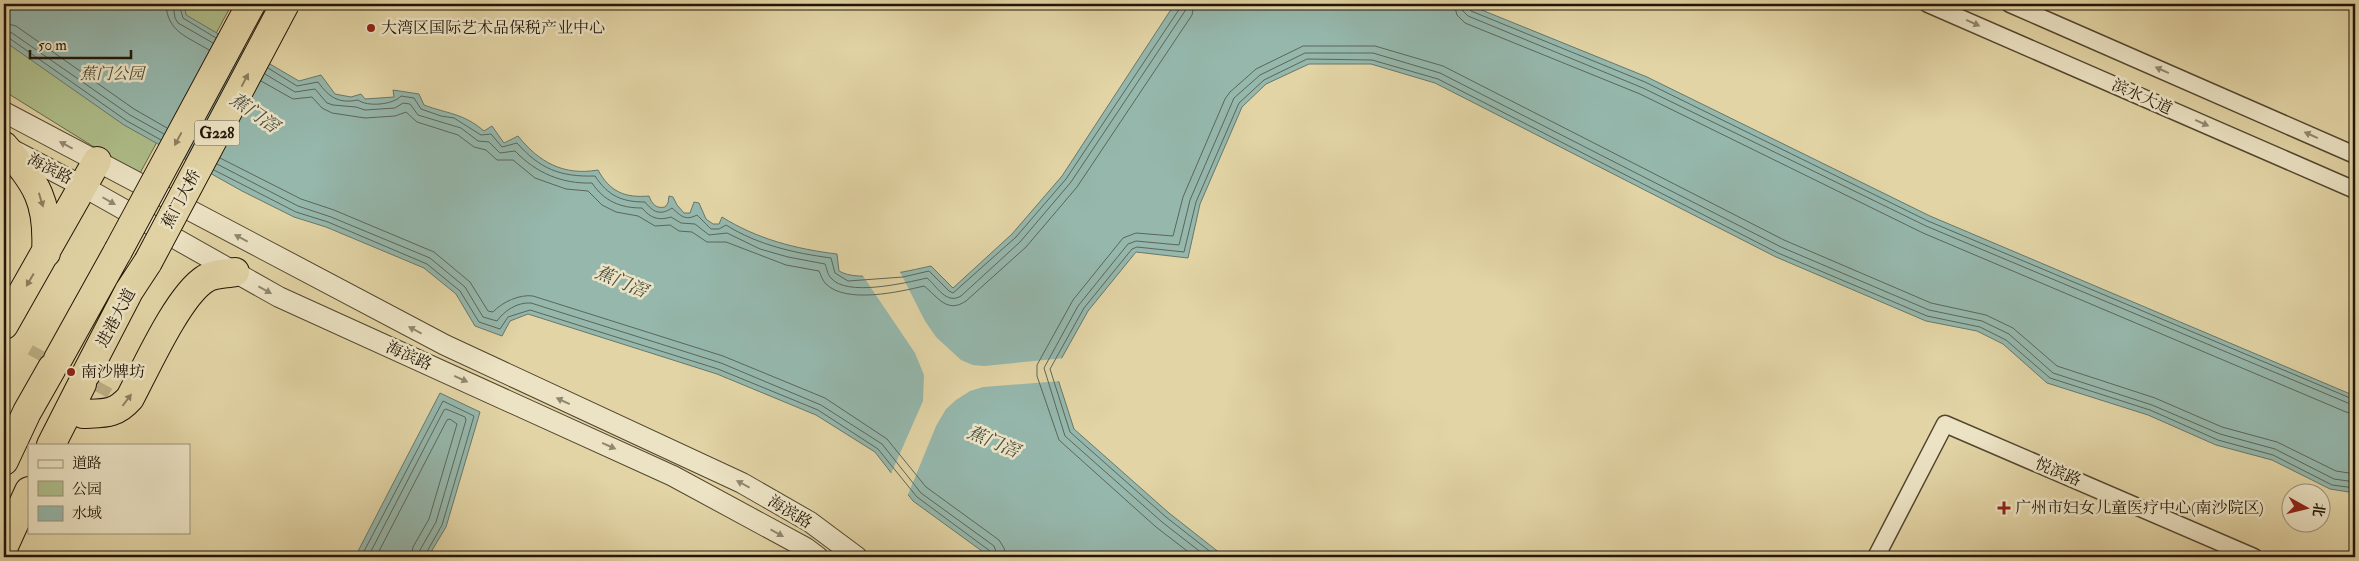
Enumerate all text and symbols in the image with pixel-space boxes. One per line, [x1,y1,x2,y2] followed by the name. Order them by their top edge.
[381,18,605,38] place label: 大湾区国际艺术品保税产业中心
[1966,20,1980,28] one-way arrow
[365,22,377,34] marker: 大湾区国际艺术品保税产业中心
[30,28,131,60] scale bar
[38,36,67,55] text: 50 m
[80,64,147,84] park label: 蕉门公园
[2155,66,2169,74] one-way arrow
[240,73,249,87] one-way arrow
[2109,75,2175,119] street label: 滨水大道
[225,88,285,140] water label: 蕉门滘
[194,120,240,146] road number: G228
[2195,120,2209,128] one-way arrow
[2304,131,2318,139] one-way arrow
[174,132,182,146] one-way arrow
[59,141,73,149] one-way arrow
[24,149,76,189] street label: 海滨路
[157,166,205,232] street label: 蕉门大桥
[37,193,45,208] one-way arrow
[101,197,116,205] one-way arrow
[234,233,248,242] one-way arrow
[592,261,653,304] water label: 蕉门滘
[26,273,34,288] one-way arrow
[92,285,140,351] street label: 进港大道
[259,285,272,294] one-way arrow
[408,326,423,334] one-way arrow
[383,337,435,375] street label: 海滨路
[81,362,145,382] place label: 南沙牌坊
[65,366,77,378] marker: 南沙牌坊
[454,376,468,384] one-way arrow
[122,393,132,407] one-way arrow
[556,396,570,404] one-way arrow
[964,421,1025,464] water label: 蕉门滘
[602,443,616,451] one-way arrow
[28,444,190,534] legend
[2032,453,2084,491] street label: 悦滨路
[72,454,102,473] text: 道路
[72,480,102,499] text: 公园
[735,480,750,488] one-way arrow
[2282,484,2332,534] north arrow
[764,491,816,533] street label: 海滨路
[2015,498,2264,518] place label: 广州市妇女儿童医疗中心(南沙院区)
[1997,501,2011,515] marker: 广州市妇女儿童医疗中心(南沙院区)
[2309,502,2328,518] text: 北
[72,504,102,523] text: 水域
[771,528,784,537] one-way arrow

